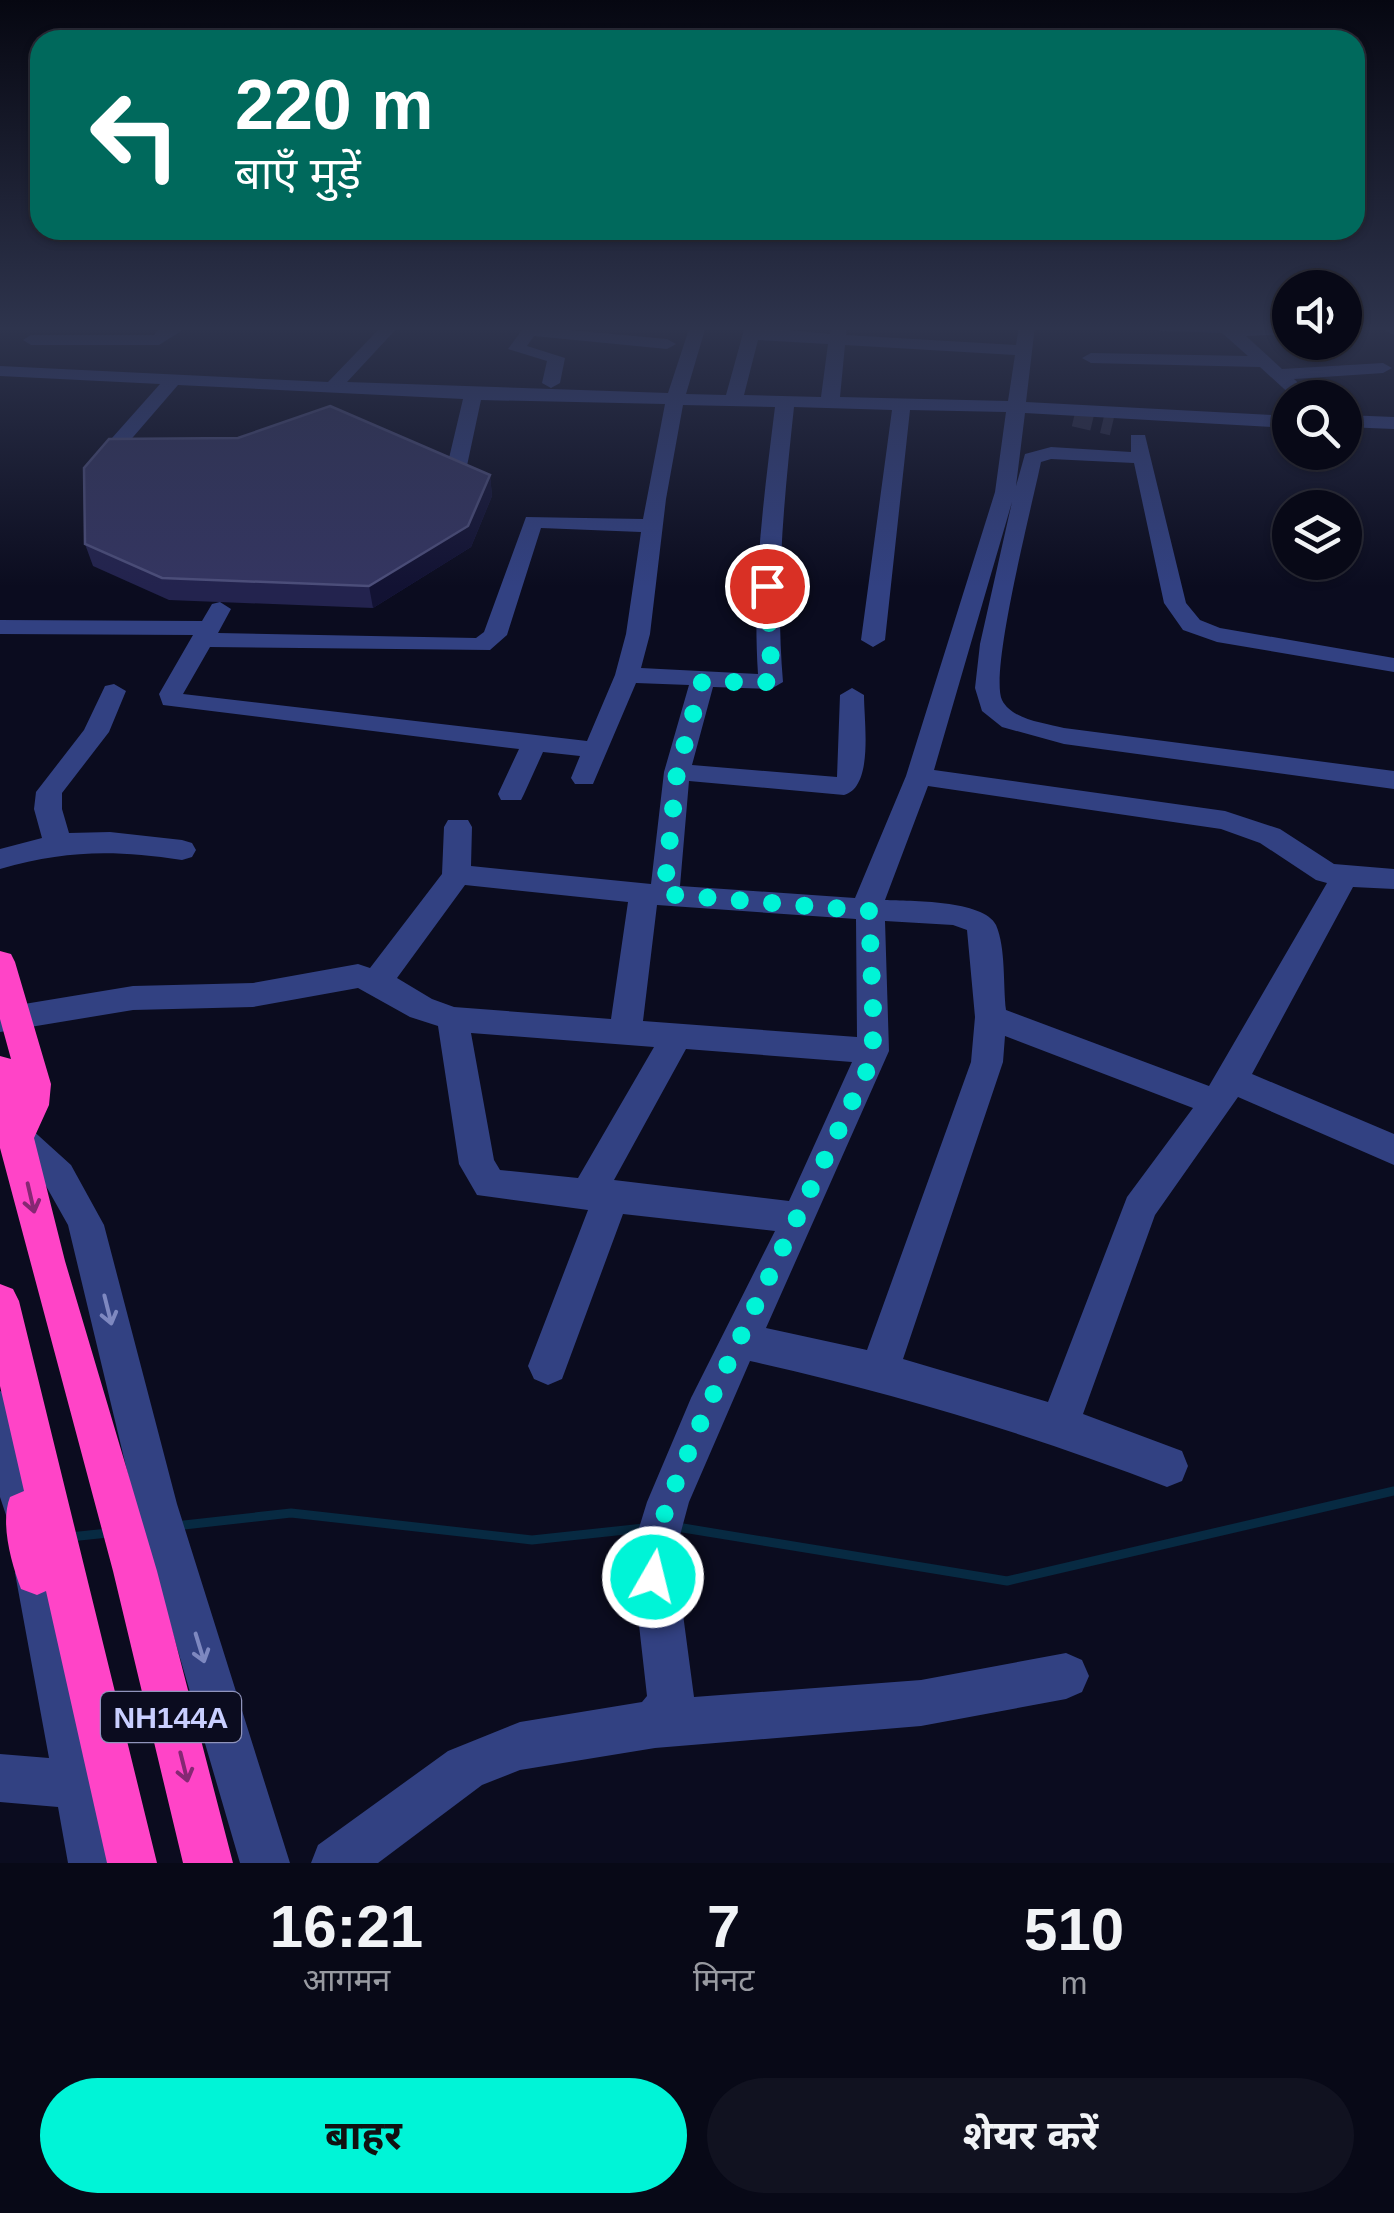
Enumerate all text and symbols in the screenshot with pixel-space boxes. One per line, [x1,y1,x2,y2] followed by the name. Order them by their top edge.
[235,66,433,144] text: 220 m
[70,70,200,200] icon: left
[235,148,361,199] text: बाएँ मुड़ें
[1272,270,1362,580] map controls
[1272,270,1362,360] button: sound
[1272,380,1362,470] button: search
[1272,490,1362,580] button: layers
[725,544,810,629] pin
[740,559,795,614] icon: arrive
[23,1181,41,1213] one-way arrow
[99,1294,118,1325] one-way arrow
[601,1525,705,1629] position arrow
[192,1632,210,1663] one-way arrow
[101,1692,241,1742] road number: NH144A
[176,1750,194,1782] one-way arrow
[270,1893,423,1960] text: 16:21
[707,1893,740,1960] text: 7
[1024,1896,1124,1963] text: 510
[303,1962,390,1998] text: आगमन
[693,1962,754,1998] text: मिनट
[1061,1965,1087,2001] text: m
[40,2078,687,2193] button: बाहर
[707,2078,1354,2193] button: शेयर करें

